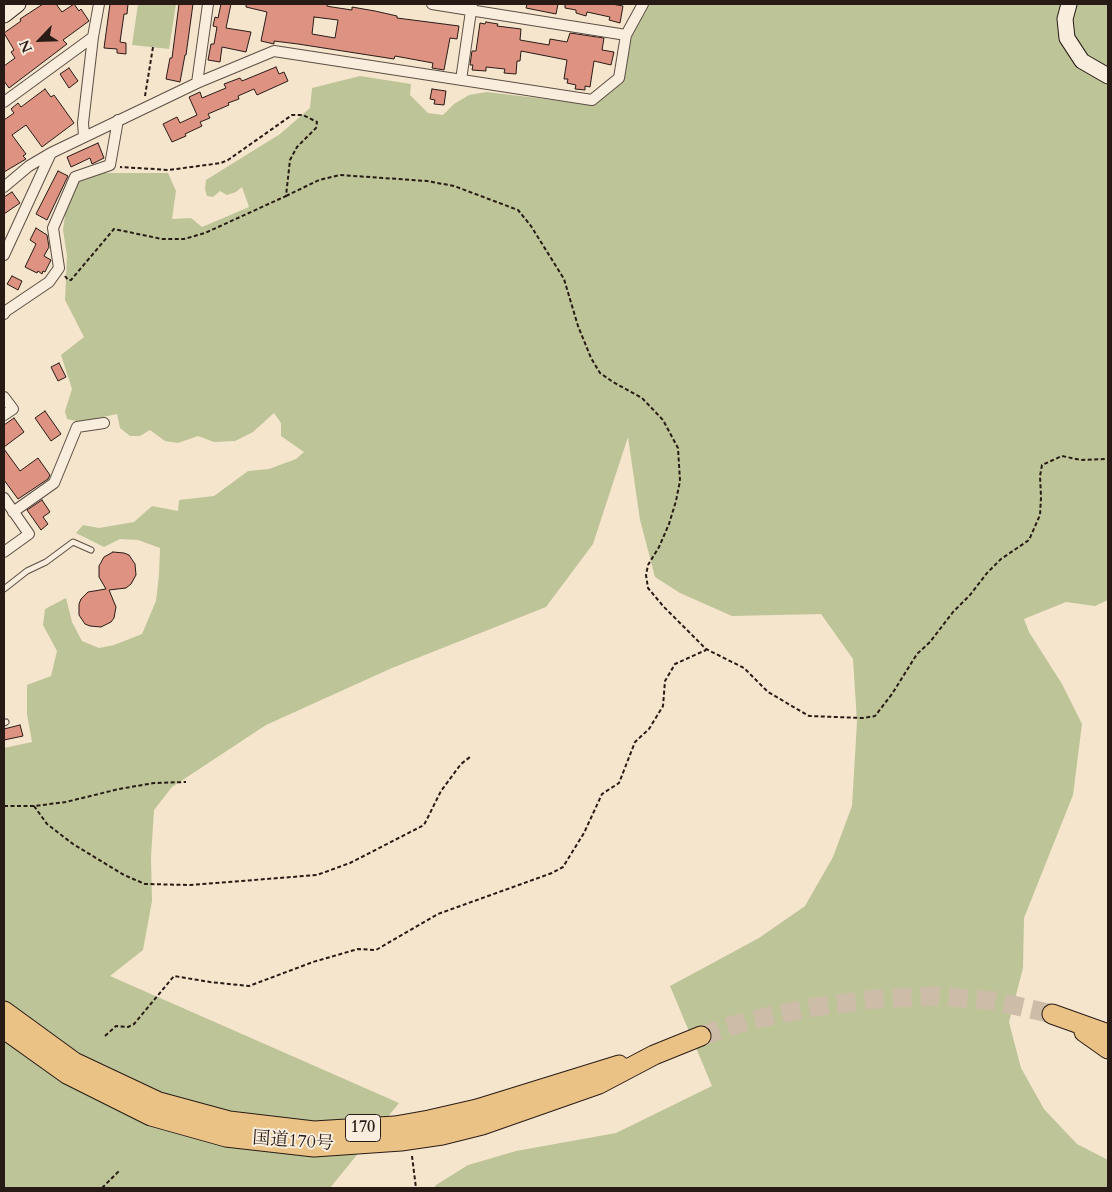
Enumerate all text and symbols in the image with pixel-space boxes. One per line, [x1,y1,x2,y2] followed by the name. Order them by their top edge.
[15,15,65,65] north arrow
[15,37,37,56] text: N
[346,1114,380,1142] road number: 170
[252,1128,334,1156] street label: 国道170号

